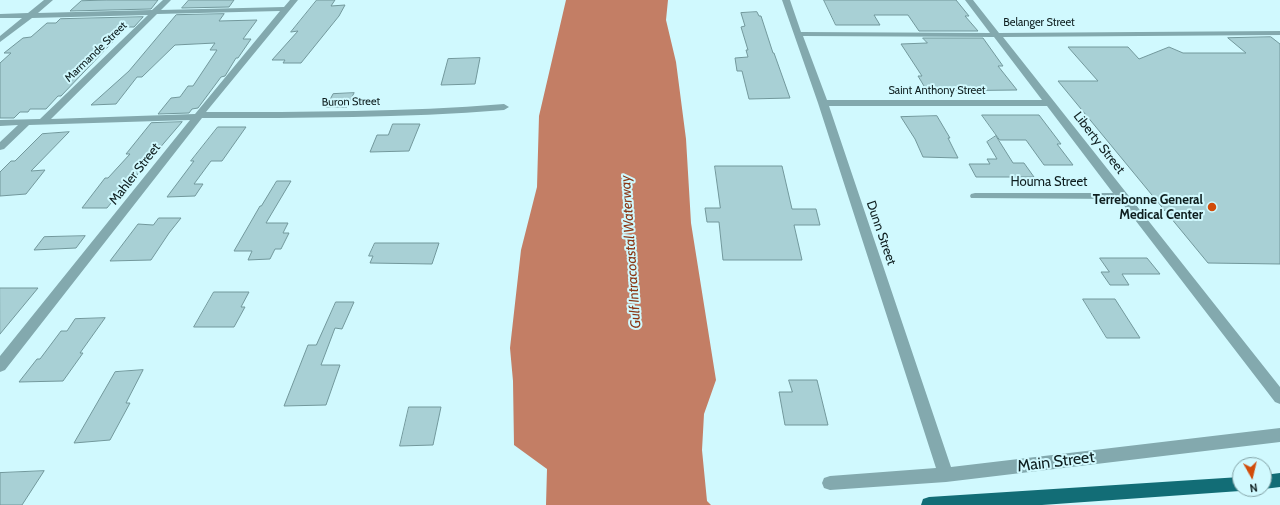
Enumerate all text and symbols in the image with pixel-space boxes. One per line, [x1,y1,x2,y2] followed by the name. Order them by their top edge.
[1003,16,1075,30] street label: Belanger Street
[62,19,130,85] street label: Marmande Street
[888,84,986,98] street label: Saint Anthony Street
[322,95,380,109] street label: Buron Street
[1070,109,1128,177] street label: Liberty Street
[106,140,164,208] street label: Mahler Street
[1011,174,1087,190] street label: Houma Street
[617,175,645,329] water label: Gulf Intracoastal Waterway
[1093,192,1203,223] place label: Terrebonne General Medical Center
[863,199,899,267] street label: Dunn Street
[1206,201,1218,213] marker: Terrebonne General Medical Center
[1016,448,1096,476] street label: Main Street
[1232,457,1272,497] north arrow
[1249,480,1258,495] text: N

